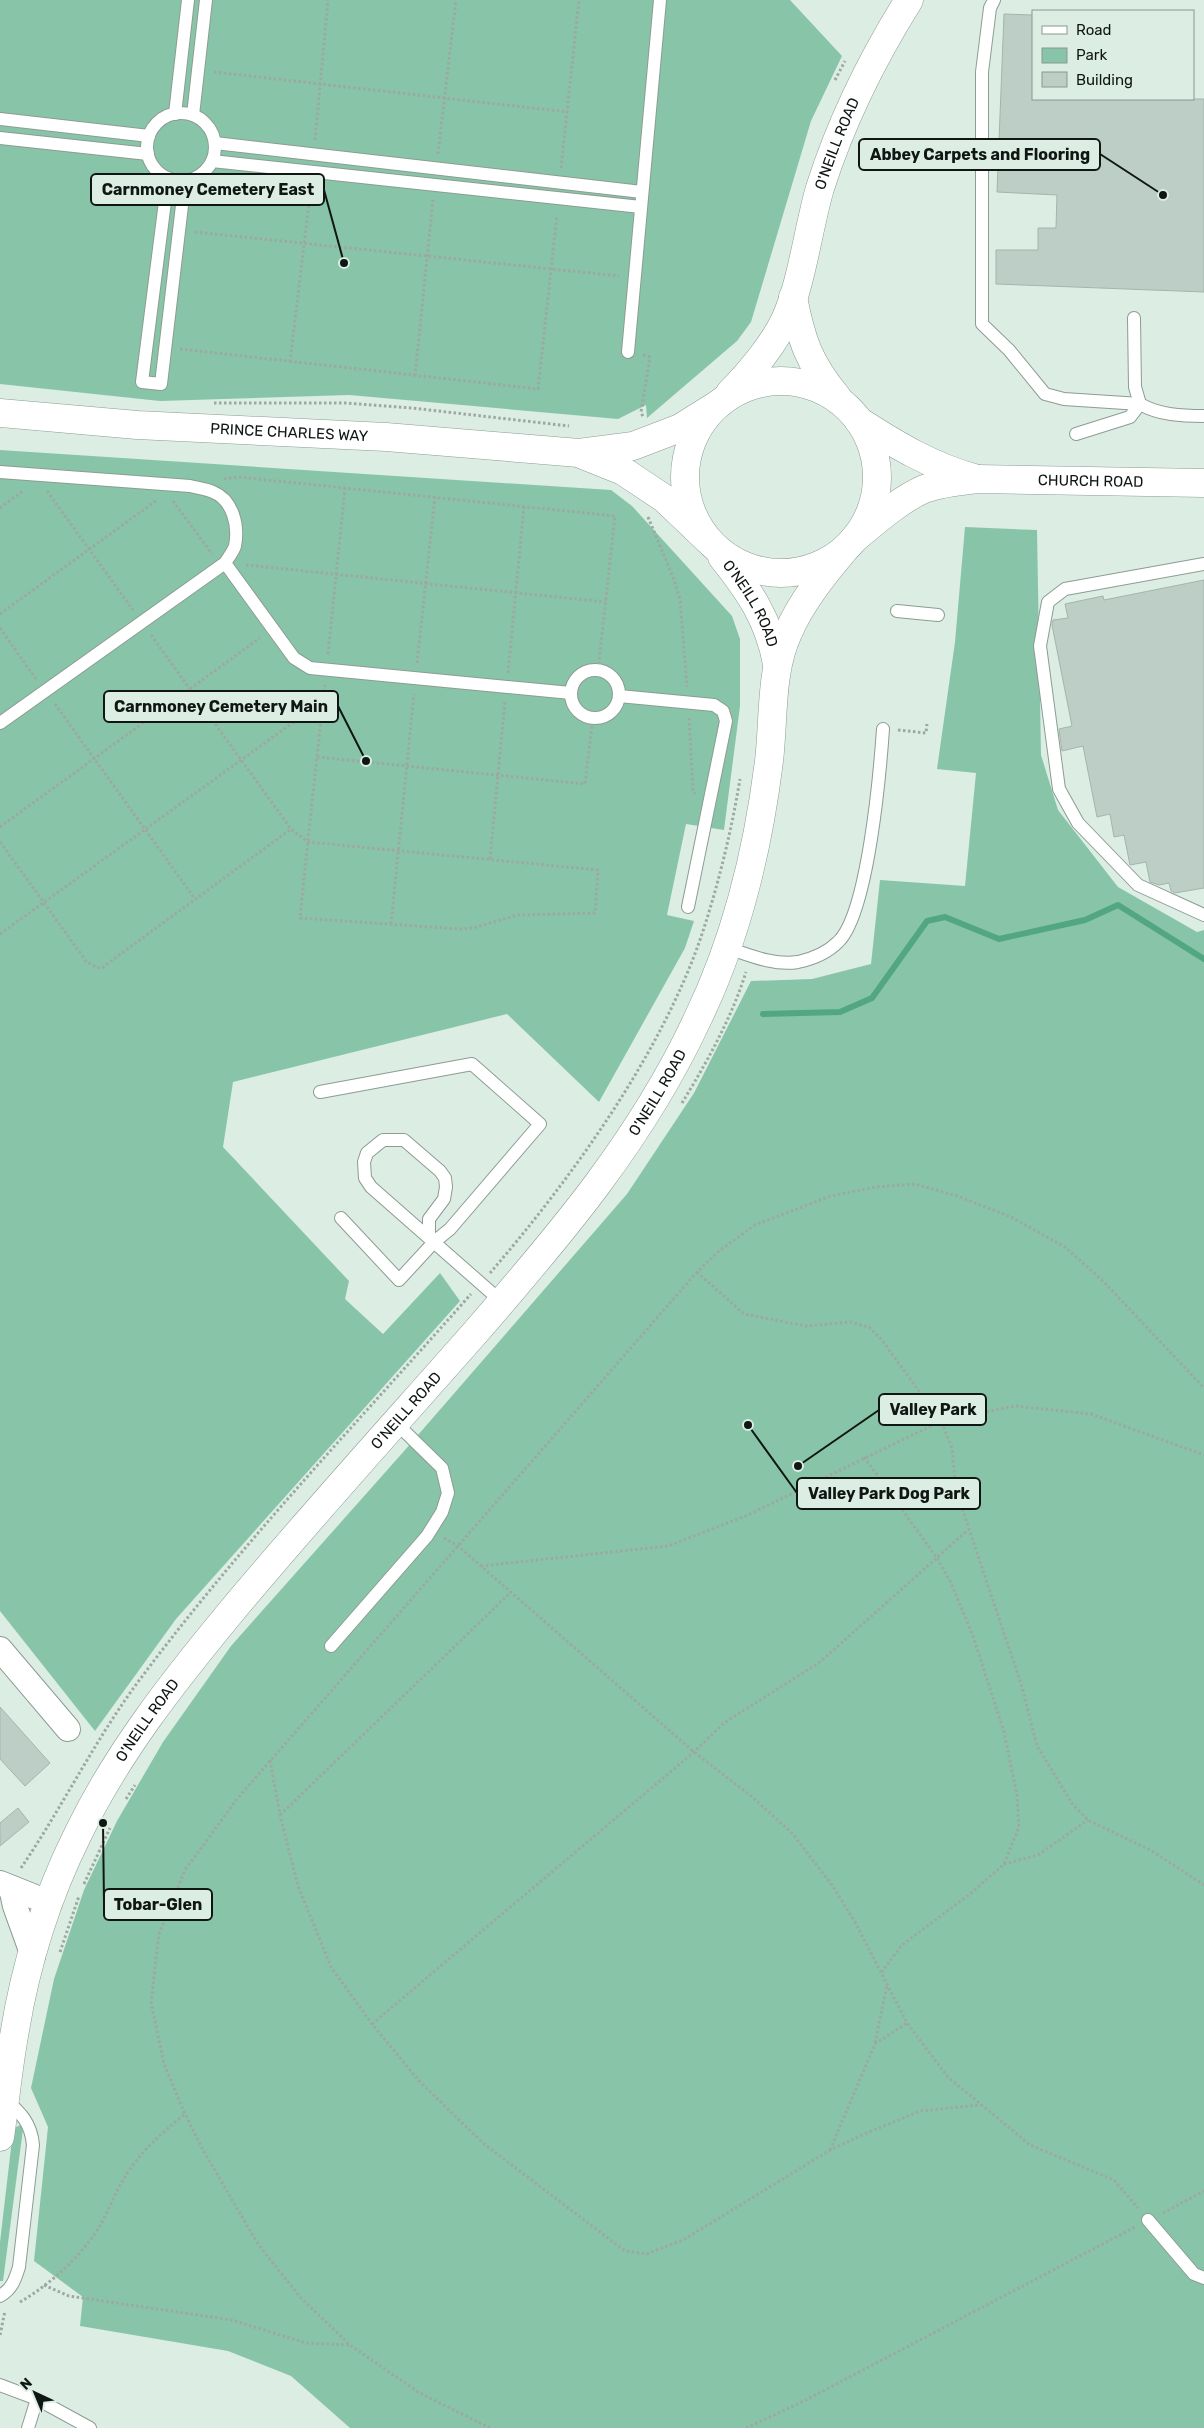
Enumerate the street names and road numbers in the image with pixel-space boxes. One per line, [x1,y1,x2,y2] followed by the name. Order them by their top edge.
[811,95,863,192] street label: O'NEILL ROAD
[210,420,369,445] street label: PRINCE CHARLES WAY
[1038,471,1144,491] street label: CHURCH ROAD
[719,556,782,649] street label: O'NEILL ROAD
[625,1046,690,1139] street label: O'NEILL ROAD
[367,1368,445,1453] street label: O'NEILL ROAD
[112,1675,183,1765] street label: O'NEILL ROAD

